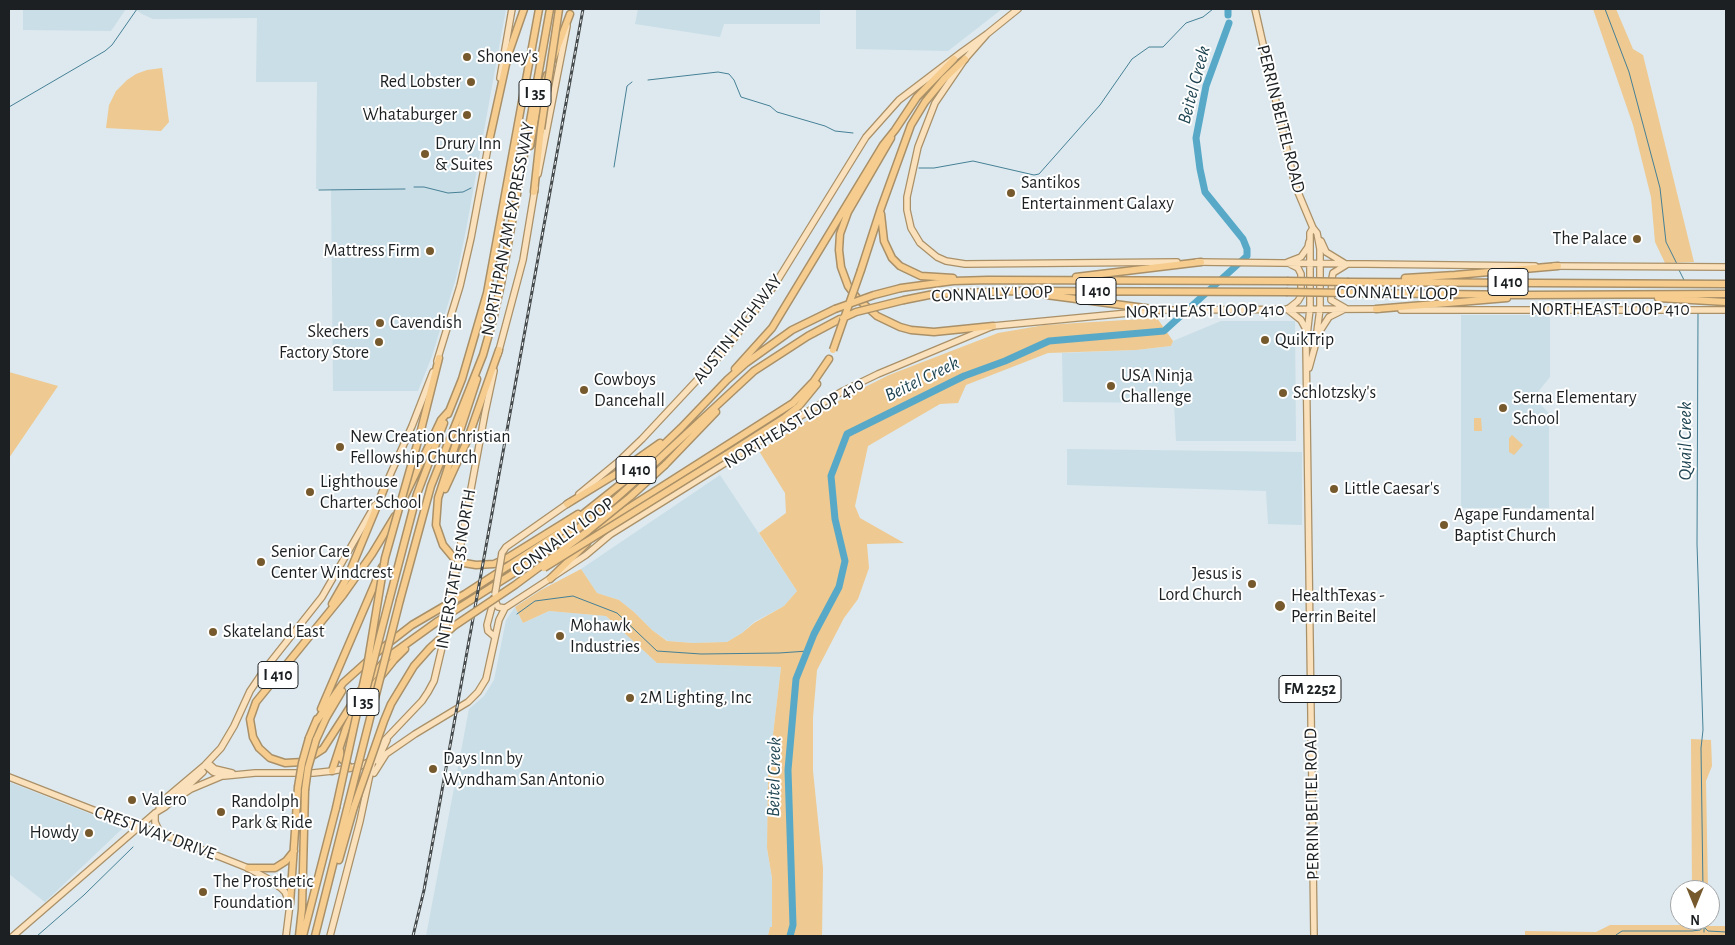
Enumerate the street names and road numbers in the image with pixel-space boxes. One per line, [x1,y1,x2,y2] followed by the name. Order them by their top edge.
[1252,43,1310,195] street label: PERRIN BEITEL ROAD
[519,80,551,106] road number: I 35
[477,120,539,338] street label: NORTH PAN AM EXPRESSWAY
[1488,268,1528,296] road number: I 410
[689,270,787,388] street label: AUSTIN HIGHWAY
[1076,278,1116,304] road number: I 410
[931,281,1053,307] street label: CONNALLY LOOP
[1336,281,1458,305] street label: CONNALLY LOOP
[1125,299,1285,323] street label: NORTHEAST LOOP 410
[1530,299,1690,321] street label: NORTHEAST LOOP 410
[720,373,868,473] street label: NORTHEAST LOOP 410
[616,456,656,484] road number: I 410
[431,487,481,651] street label: INTERSTATE 35 NORTH
[508,493,618,581] street label: CONNALLY LOOP
[258,662,298,688] road number: I 410
[1279,676,1341,702] road number: FM 2252
[347,689,379,716] road number: I 35
[1300,728,1324,880] street label: PERRIN BEITEL ROAD
[91,801,219,865] street label: CRESTWAY DRIVE

